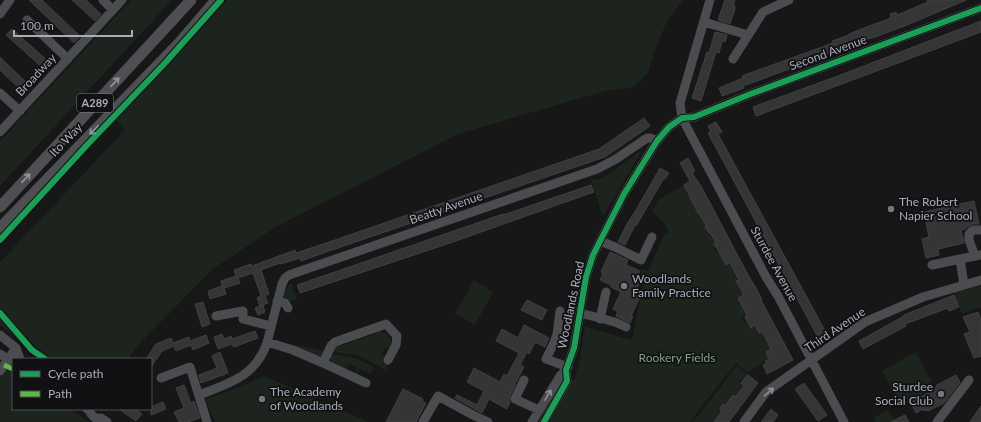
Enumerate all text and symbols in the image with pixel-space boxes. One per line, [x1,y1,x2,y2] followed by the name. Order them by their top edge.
[14,12,132,38] scale bar
[20,18,54,33] text: 100 m
[787,32,868,73] street label: Second Avenue
[12,50,60,99] street label: Broadway
[110,77,119,88] one-way arrow
[77,94,113,112] road number: A289
[46,119,86,160] street label: Ito Way
[90,125,99,135] one-way arrow
[22,173,31,183] one-way arrow
[407,188,484,227] street label: Beatty Avenue
[899,194,972,223] place label: The Robert Napier School
[886,204,896,214] marker: The Robert Napier School
[748,224,801,304] street label: Sturdee Avenue
[554,260,587,350] street label: Woodlands Road
[632,271,711,300] place label: Woodlands Family Practice
[619,281,629,291] marker: Woodlands Family Practice
[802,304,868,355] street label: Third Avenue
[639,350,715,365] park label: Rookery Fields
[12,358,152,410] legend
[48,366,103,381] text: Cycle path
[875,379,933,408] place label: Sturdee Social Club
[270,384,343,413] place label: The Academy of Woodlands
[48,386,72,401] text: Path
[764,387,774,396] one-way arrow
[936,389,946,399] marker: Sturdee Social Club
[544,390,552,401] one-way arrow
[257,394,267,404] marker: The Academy of Woodlands

